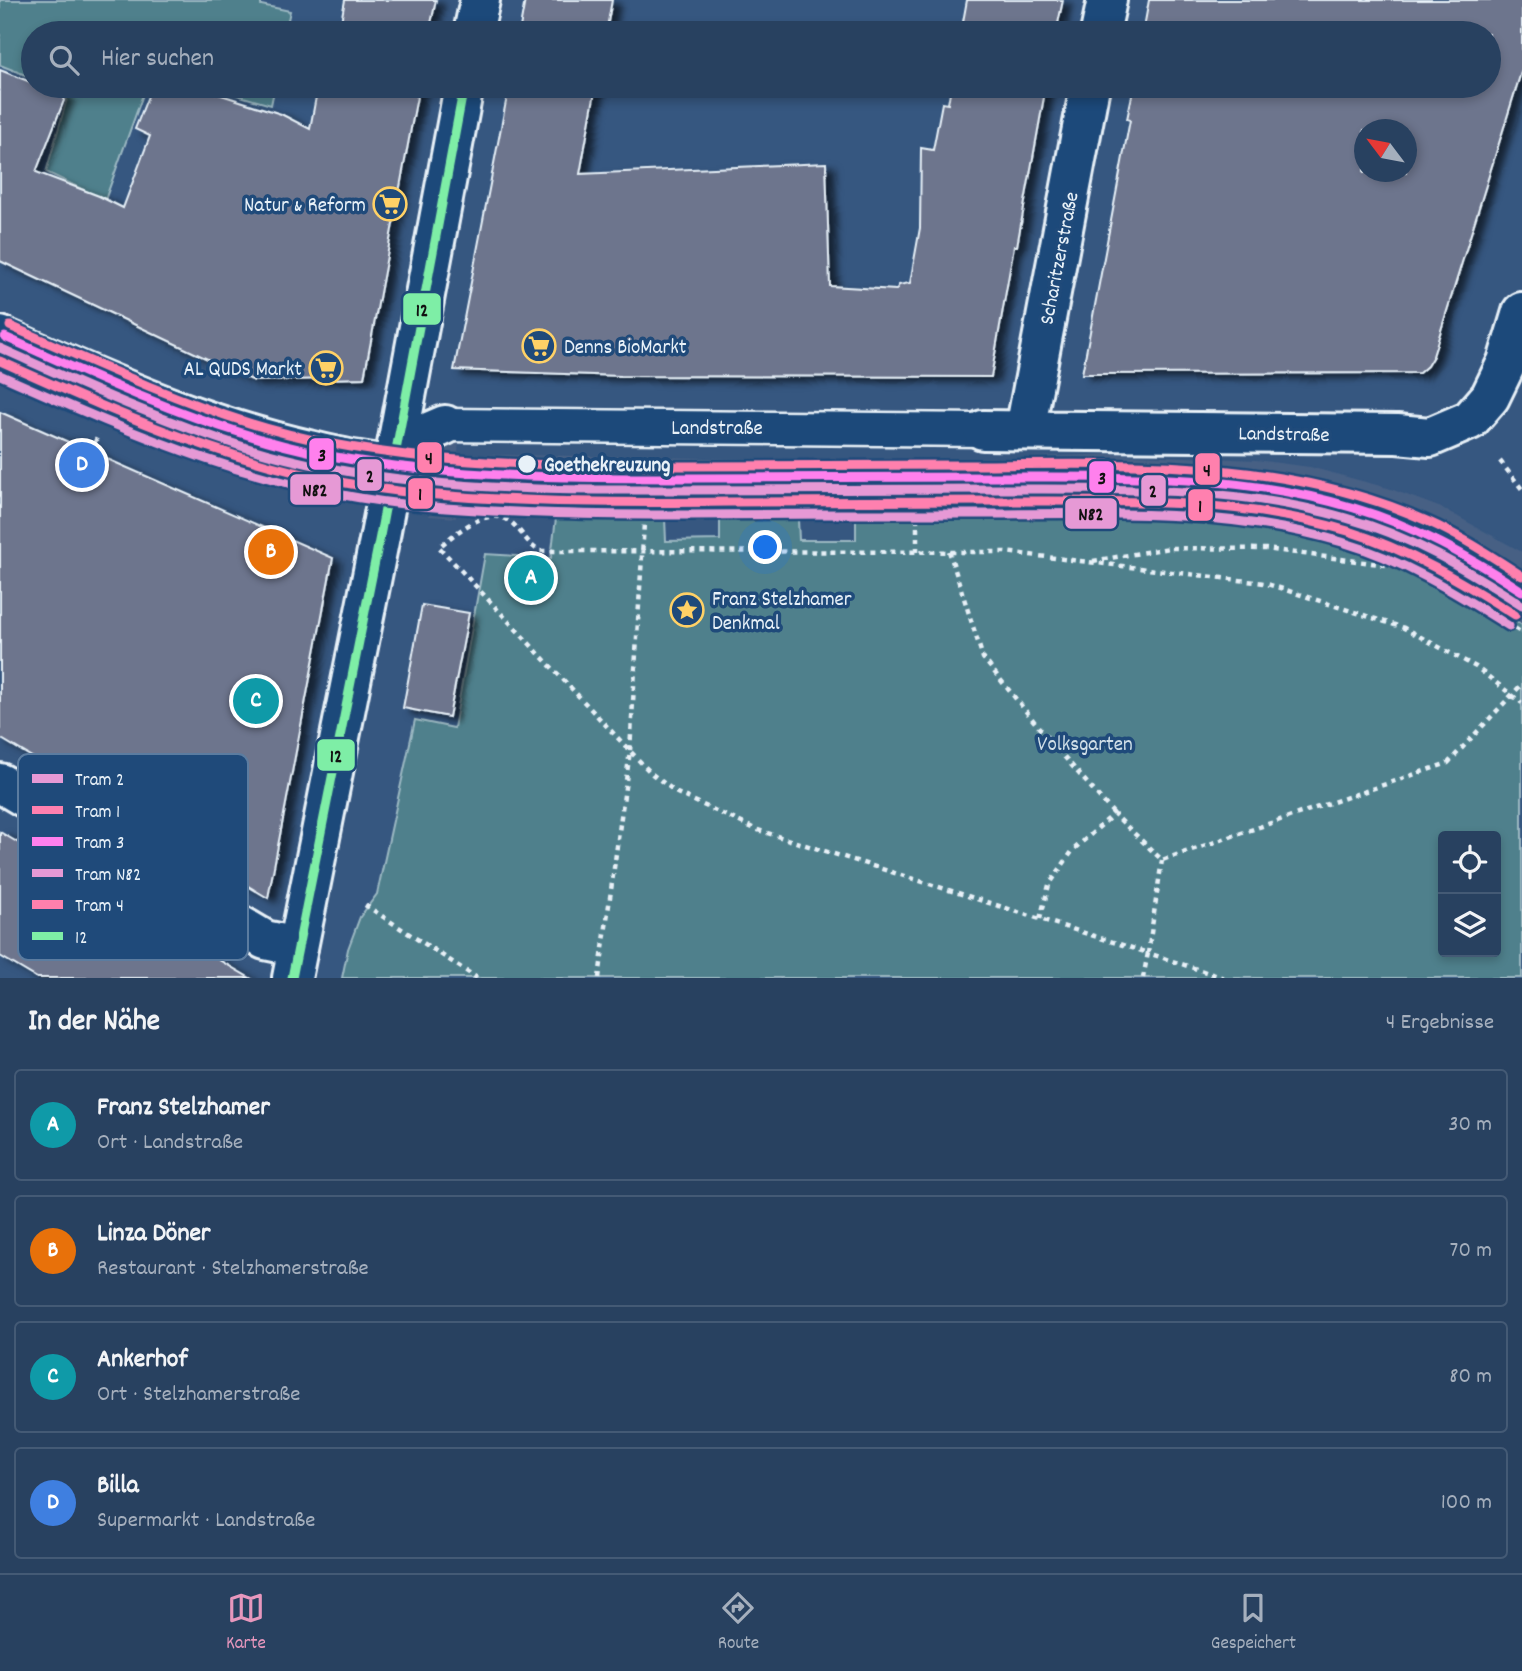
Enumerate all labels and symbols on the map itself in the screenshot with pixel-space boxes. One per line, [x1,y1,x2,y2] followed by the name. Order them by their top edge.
[1354,119,1417,182] north arrow
[371,185,409,223] supermarket icon: Natur & Reform
[1033,189,1089,328] street label: Scharitzerstraße
[244,192,366,222] place label: Natur & Reform
[402,292,442,326] line badge: 12
[416,299,428,326] text: 12
[520,327,558,365] supermarket icon: Denns BioMarkt
[564,334,687,364] place label: Denns BioMarkt
[307,349,345,387] supermarket icon: AL QUDS Markt
[184,356,302,386] place label: AL QUDS Markt
[671,415,763,445] street label: Landstraße
[1238,420,1330,452] street label: Landstraße
[308,437,335,471] line badge: 3
[59,439,105,491] pin: D
[416,441,443,474] line badge: 4
[318,444,326,471] text: 3
[425,447,433,474] text: 4
[544,452,670,482] place label: Goethekreuzung
[1194,452,1221,486] line badge: 4
[516,453,538,475] marker: Goethekreuzung
[356,458,383,492] line badge: 2
[1203,459,1211,486] text: 4
[1088,460,1115,494] line badge: 3
[366,465,374,492] text: 2
[1098,467,1106,494] text: 3
[289,473,342,506] line badge: N82
[1140,474,1167,507] line badge: 2
[407,477,434,510] line badge: 1
[302,479,328,506] text: N82
[1149,480,1157,507] text: 2
[418,483,422,510] text: 1
[1187,488,1214,522] line badge: 1
[1198,495,1202,522] text: 1
[1064,497,1118,530] line badge: N82
[1078,503,1104,530] text: N82
[248,526,294,578] pin: B
[748,530,782,564] your location
[508,552,554,604] pin: A
[712,586,852,640] place label: Franz Stelzhamer Denkmal
[668,591,706,629] place icon: Franz Stelzhamer Denkmal
[233,675,279,727] pin: C
[1037,731,1133,761] park label: Volksgarten
[316,738,356,772] line badge: 12
[330,745,342,772] text: 12
[18,754,248,960] legend
[75,768,124,795] text: Tram 2
[75,800,120,827] text: Tram 1
[75,831,124,858] text: Tram 3
[75,863,141,890] text: Tram N82
[75,894,124,921] text: Tram 4
[75,926,87,953] text: 12

